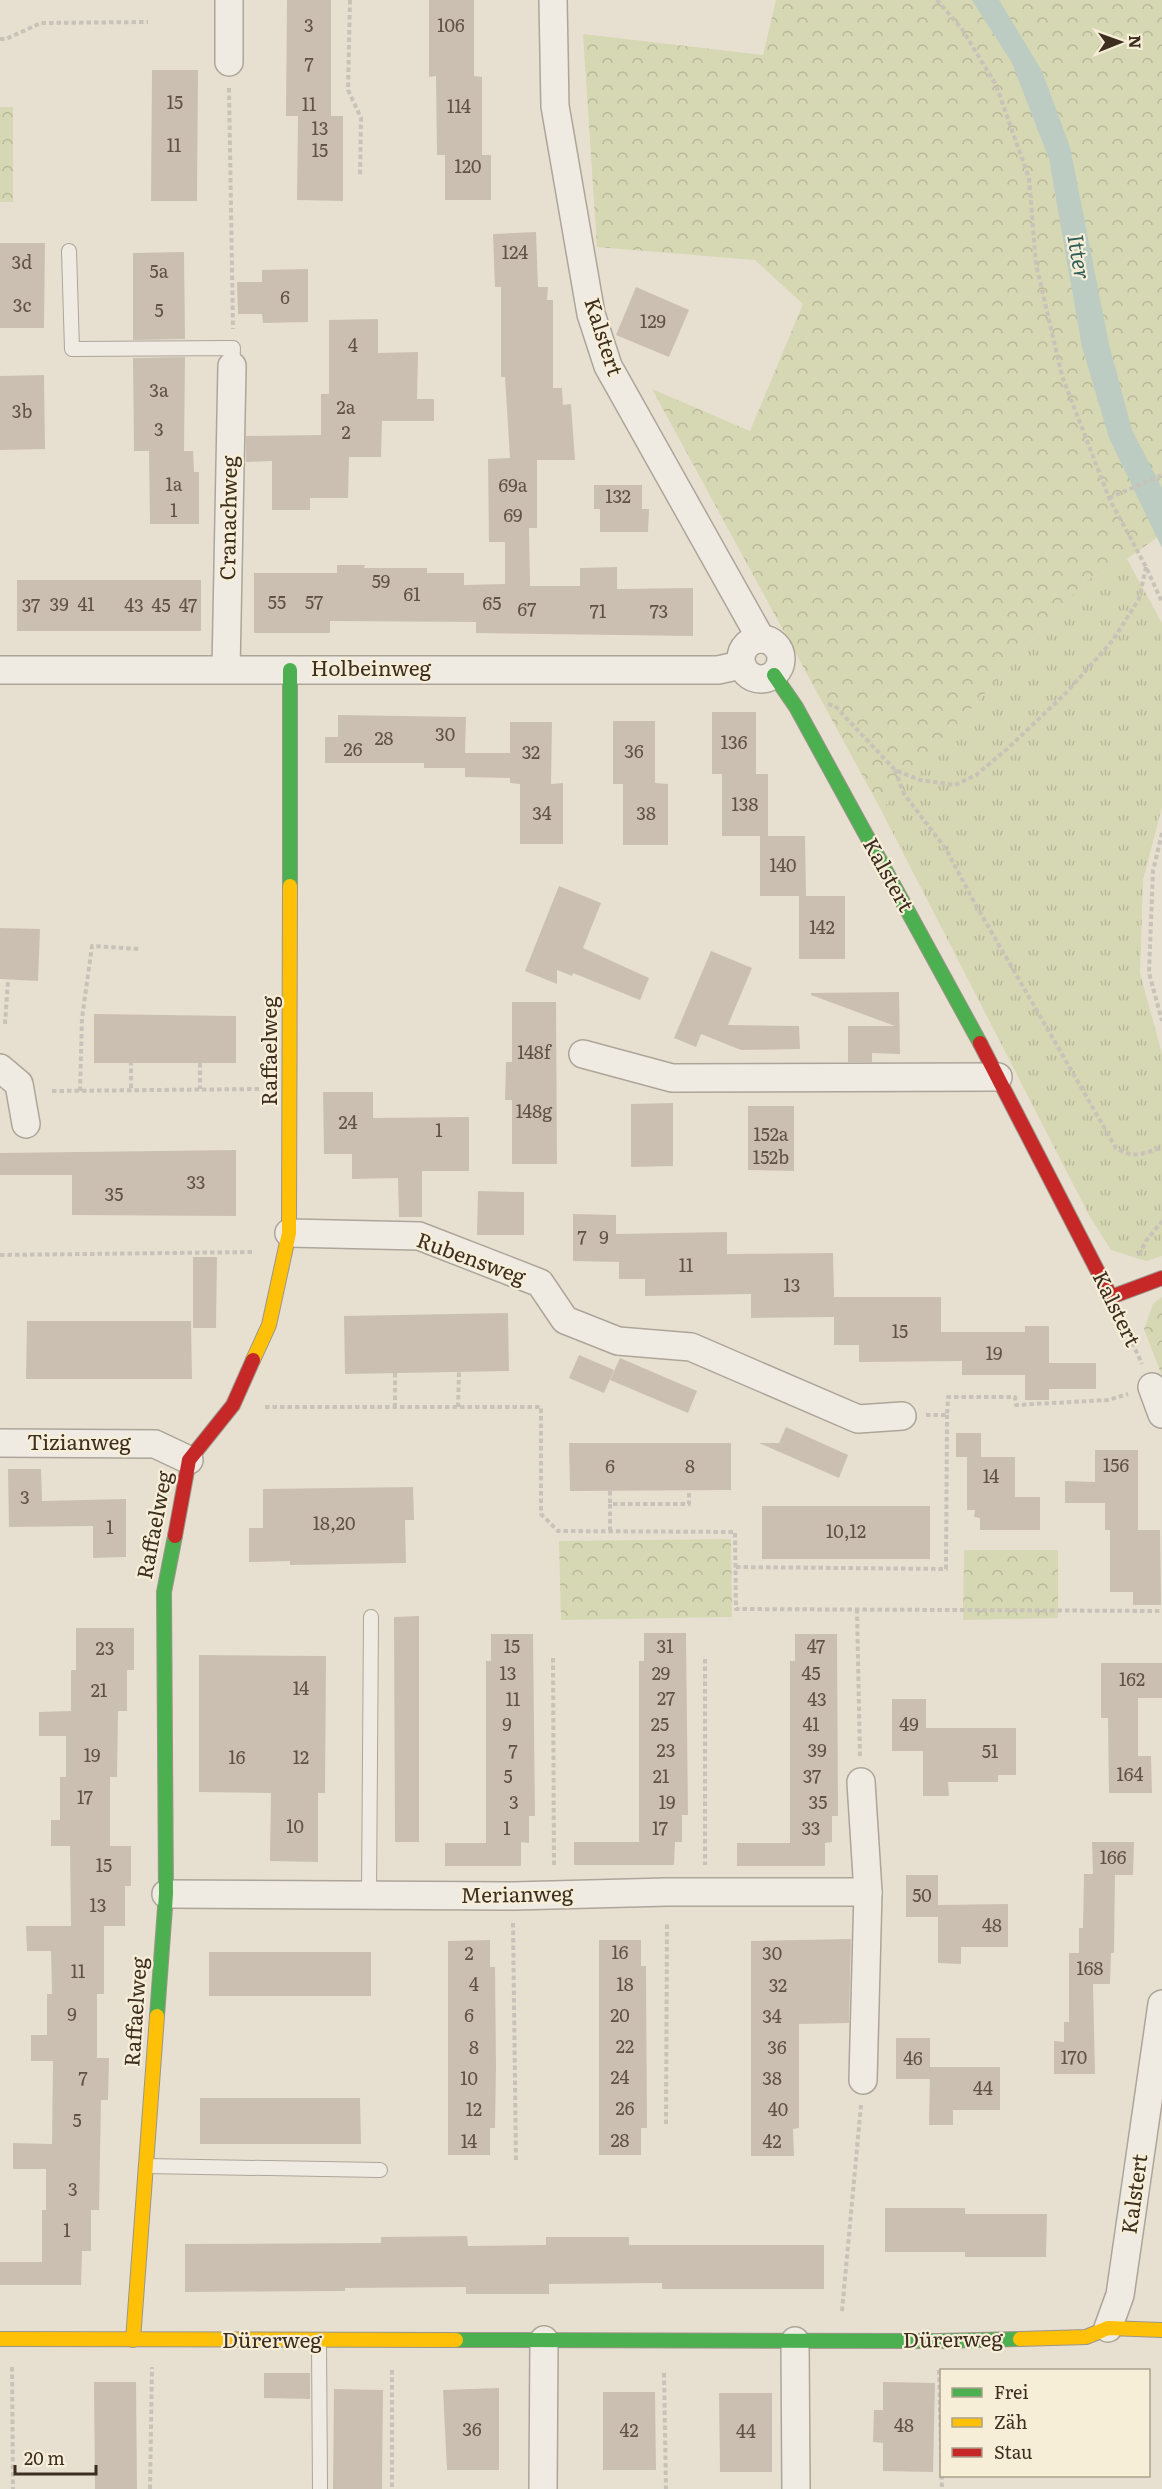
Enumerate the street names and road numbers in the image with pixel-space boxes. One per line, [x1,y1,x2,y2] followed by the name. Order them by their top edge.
[578,293,633,380] street label: Kalstert
[210,455,243,581] street label: Cranachweg
[311,651,432,682] street label: Holbeinweg
[857,831,924,917] street label: Kalstert
[252,996,283,1106] street label: Raffaelweg
[413,1223,531,1291] street label: Rubensweg
[1087,1265,1150,1351] street label: Kalstert
[27,1425,131,1456] street label: Tizianweg
[127,1467,178,1581] street label: Raffaelweg
[460,1876,574,1909] street label: Merianweg
[114,1956,153,2068] street label: Raffaelweg
[1112,2151,1154,2236] street label: Kalstert
[903,2321,1004,2354] street label: Dürerweg
[222,2323,322,2354] street label: Dürerweg

